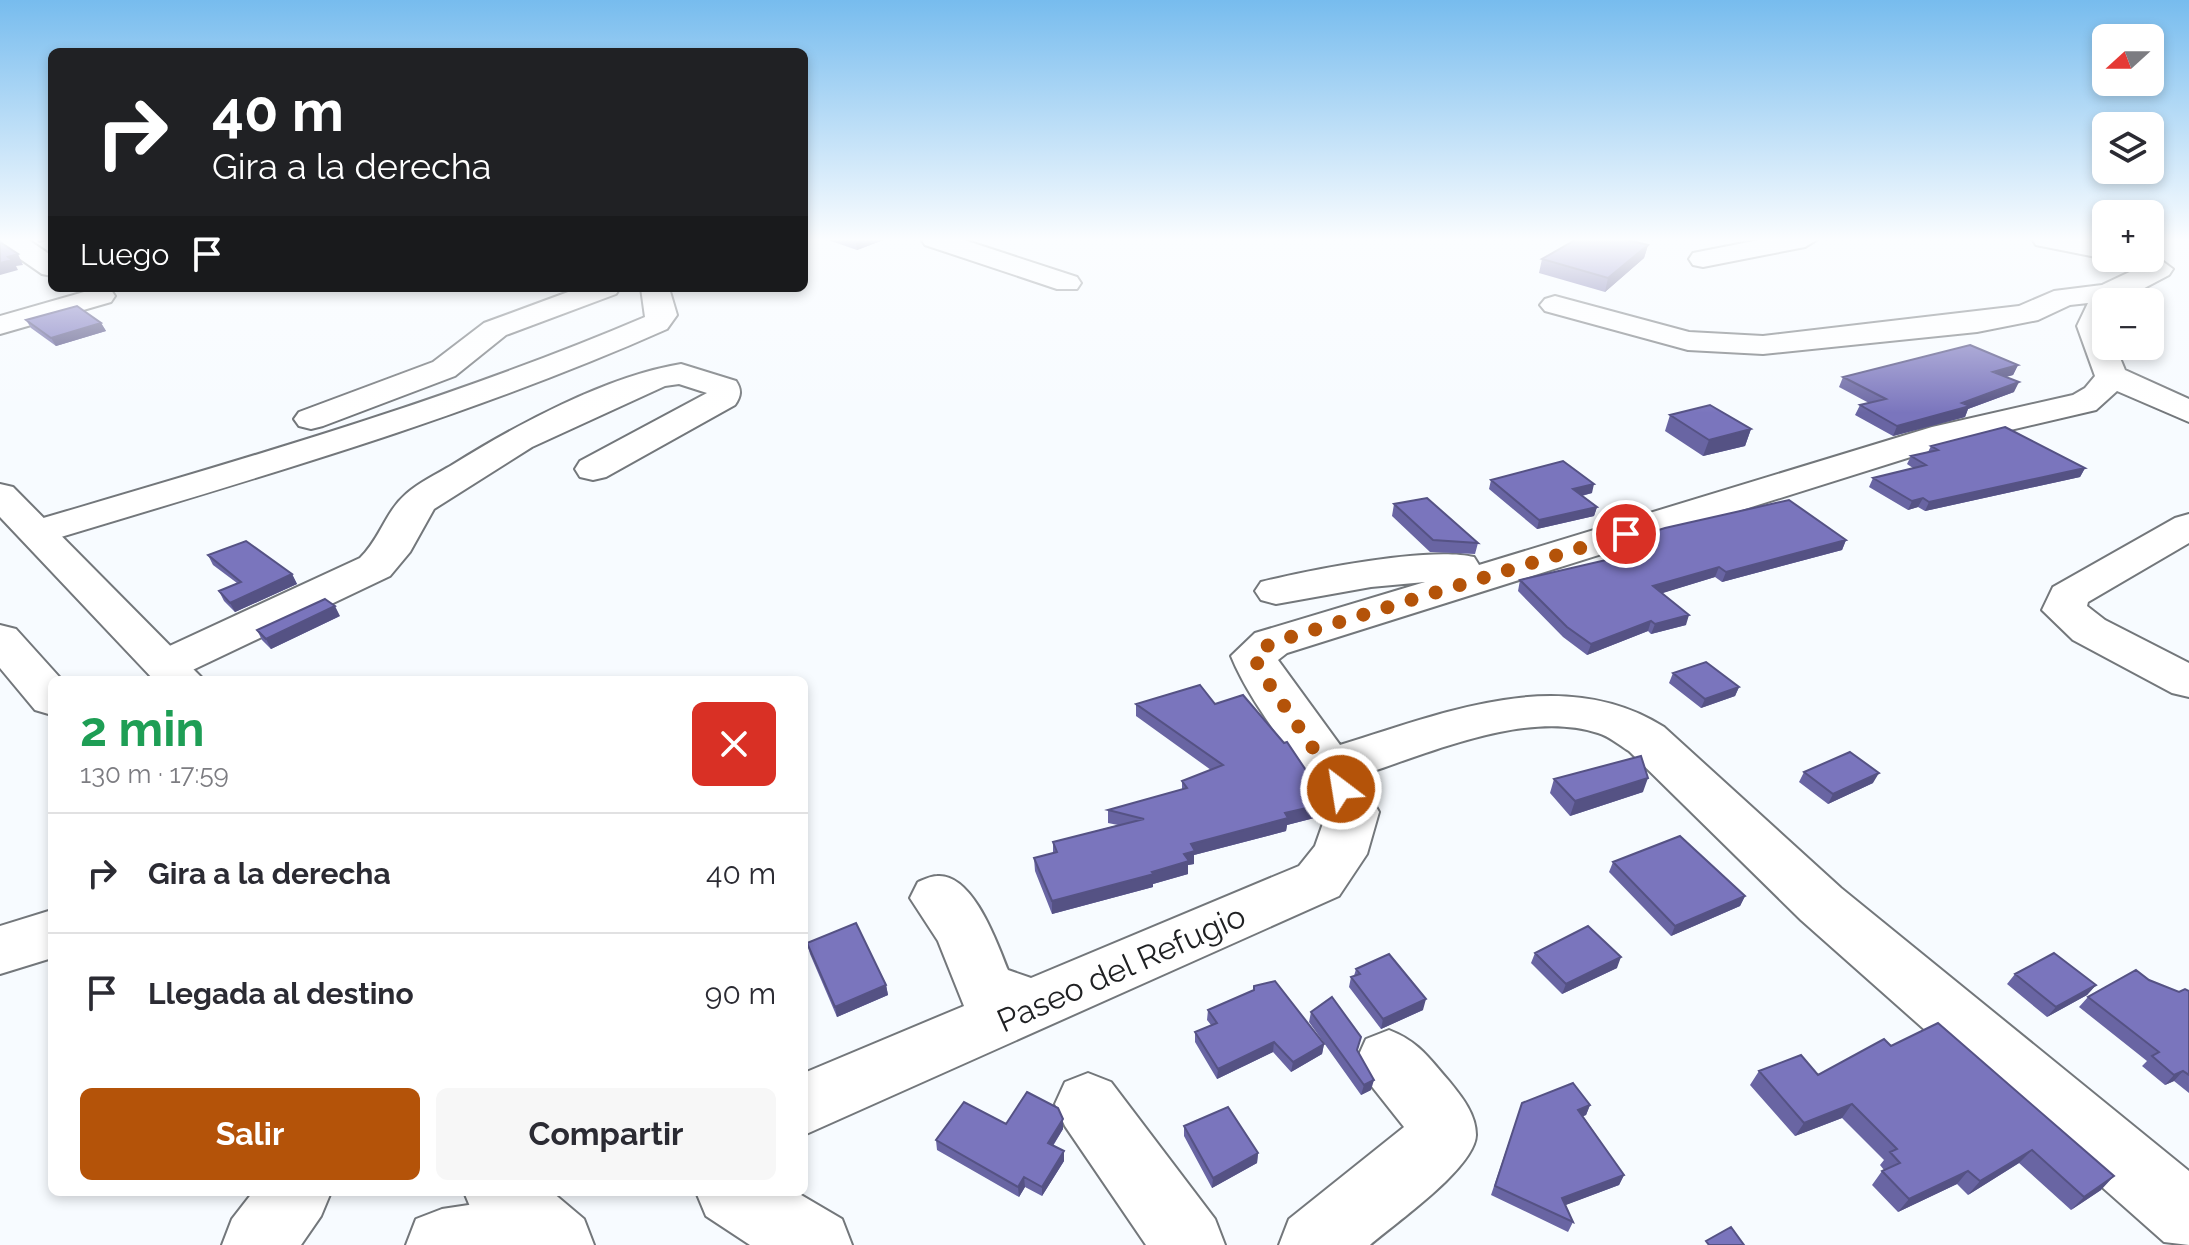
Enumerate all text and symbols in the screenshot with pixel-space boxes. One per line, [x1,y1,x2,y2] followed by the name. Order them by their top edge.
[2092,24,2164,96] north arrow
[2092,24,2164,360] map controls
[212,78,344,144] text: 40 m
[80,80,184,184] icon: right
[2092,112,2164,184] button: layers
[212,145,491,187] text: Gira a la derecha
[2092,200,2164,272] button: +
[185,232,229,276] icon: arrive
[80,237,169,272] text: Luego
[2092,288,2164,360] button: −
[1592,500,1660,568] pin
[1604,512,1648,556] icon: arrive
[80,701,205,757] text: 2 min
[692,702,776,786] button: close
[1299,747,1383,831] position arrow
[80,759,229,789] text: 130 m · 17:59
[80,851,124,895] icon: right
[148,856,391,891] text: Gira a la derecha
[706,856,776,891] text: 40 m
[991,897,1251,1039] street label: Paseo del Refugio
[80,971,124,1015] icon: arrive
[148,976,414,1011] text: Llegada al destino
[705,976,776,1011] text: 90 m
[80,1088,420,1180] button: Salir
[436,1088,776,1180] button: Compartir

